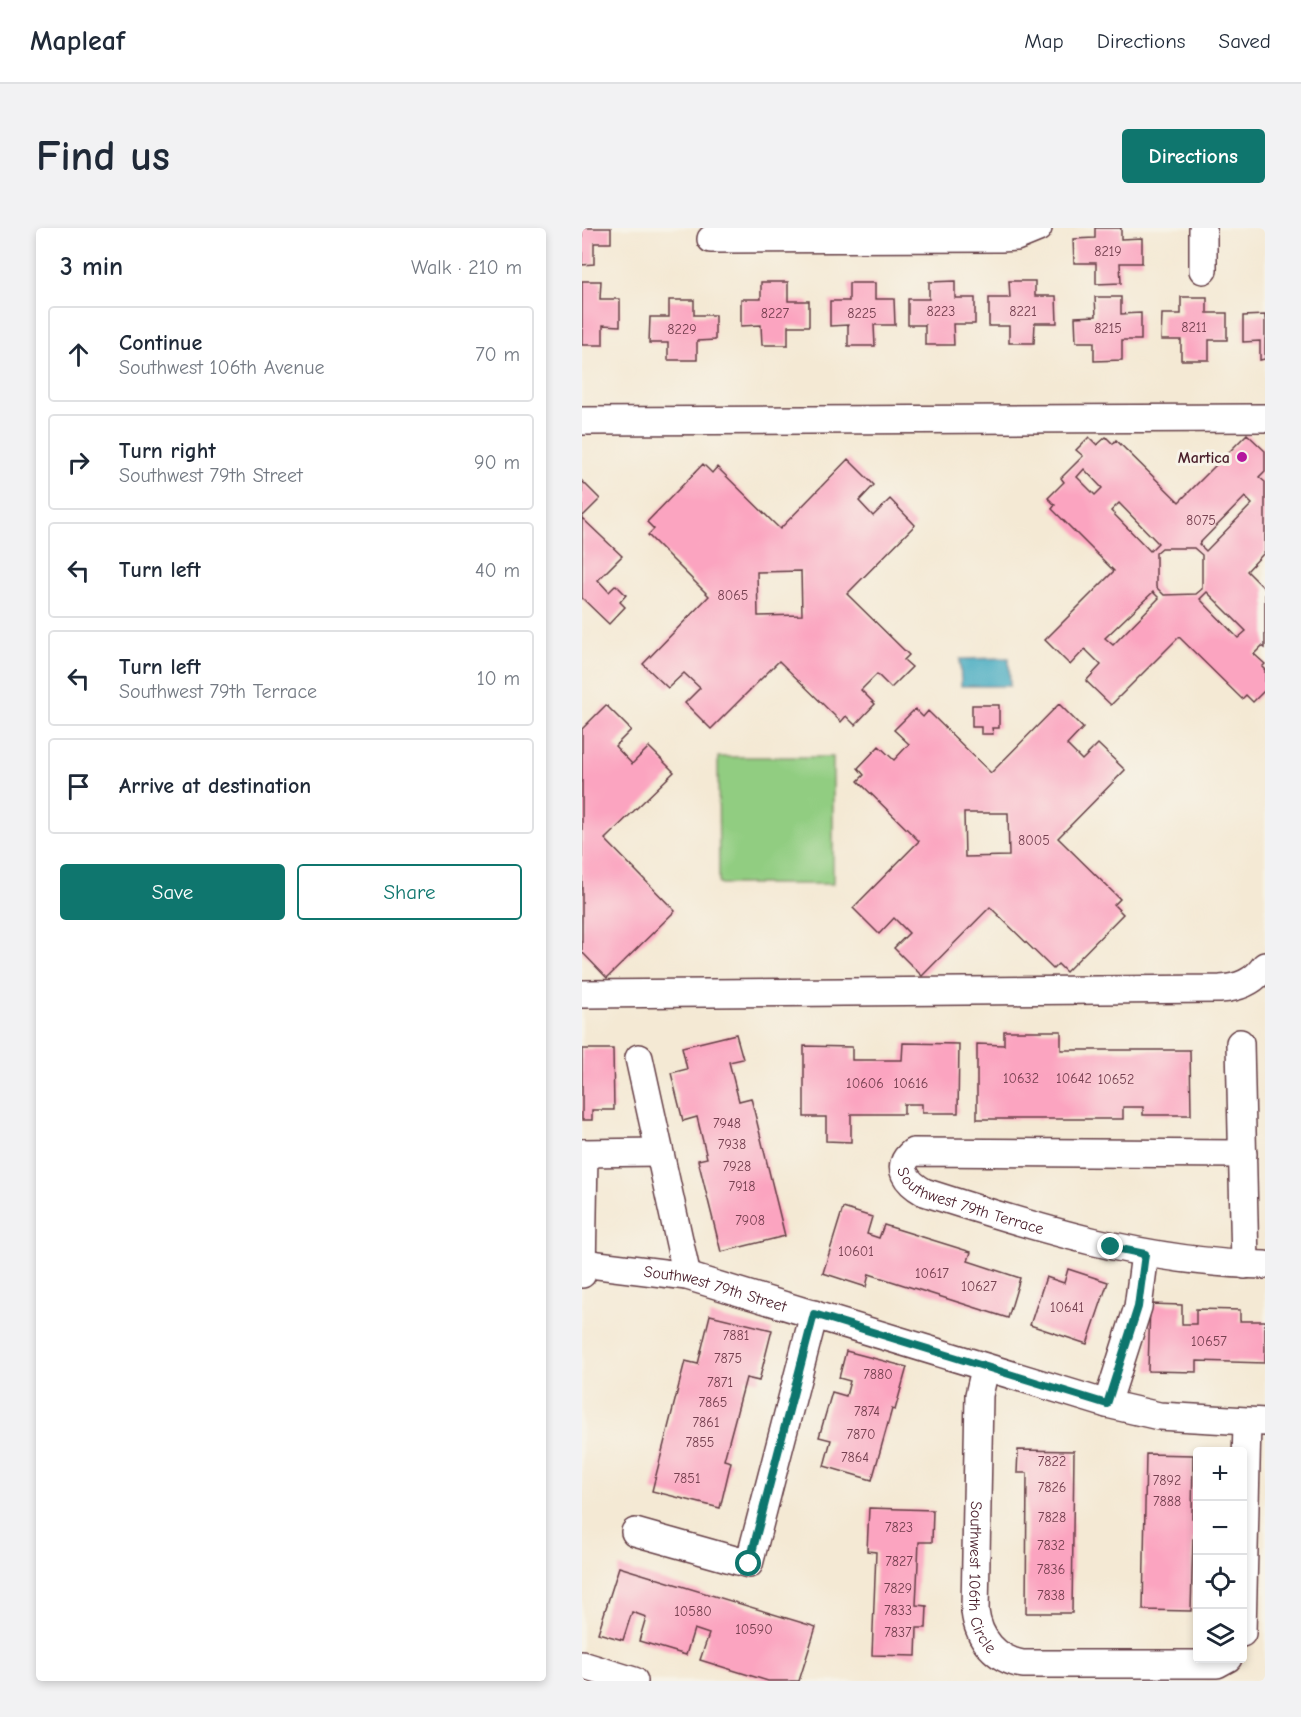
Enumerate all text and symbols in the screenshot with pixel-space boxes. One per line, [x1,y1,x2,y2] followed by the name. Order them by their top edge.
[30,25,125,57] text: Mapleaf
[1024,29,1064,53] text: Map
[1097,29,1186,53] text: Directions
[1219,29,1271,53] text: Saved
[1122,129,1265,183] button: Directions
[36,132,170,181] text: Find us
[1094,243,1122,260] house number: 8219
[60,252,123,282] text: 3 min
[411,256,522,279] text: Walk · 210 m
[927,303,955,320] house number: 8223
[1009,303,1037,320] house number: 8221
[761,305,790,322] house number: 8227
[847,305,877,322] house number: 8225
[1181,319,1207,336] house number: 8211
[1094,320,1122,337] house number: 8215
[667,321,697,338] house number: 8229
[119,330,202,356] text: Continue
[62,338,95,371] icon: ahead
[475,343,520,366] text: 70 m
[119,356,325,379] text: Southwest 106th Avenue
[119,438,216,464] text: Turn right
[62,446,95,479] icon: right
[1178,449,1230,467] place label: Martica
[1235,450,1249,464] marker: Martica
[474,451,520,474] text: 90 m
[119,464,303,487] text: Southwest 79th Street
[1186,512,1216,529] house number: 8075
[62,554,95,587] icon: left
[119,557,201,583] text: Turn left
[475,559,520,582] text: 40 m
[718,587,748,604] house number: 8065
[119,654,201,680] text: Turn left
[62,662,95,695] icon: left
[477,667,520,690] text: 10 m
[119,680,317,703] text: Southwest 79th Terrace
[62,770,95,803] icon: arrive
[119,773,311,799] text: Arrive at destination
[1018,832,1050,849] house number: 8005
[60,864,285,920] button: Save
[297,864,522,920] button: Share
[1003,1070,1039,1087] house number: 10632
[1056,1070,1092,1087] house number: 10642
[1098,1071,1134,1088] house number: 10652
[846,1075,884,1092] house number: 10606
[894,1075,928,1092] house number: 10616
[713,1115,741,1132] house number: 7948
[718,1136,746,1153] house number: 7938
[723,1158,751,1175] house number: 7928
[893,1165,1046,1238] street label: Southwest 79th Terrace
[729,1178,755,1195] house number: 7918
[735,1212,765,1229] house number: 7908
[1097,1233,1123,1259] route end
[838,1243,874,1260] house number: 10601
[643,1263,789,1316] street label: Southwest 79th Street
[915,1265,949,1282] house number: 10617
[961,1278,997,1295] house number: 10627
[1050,1299,1084,1316] house number: 10641
[723,1327,749,1344] house number: 7881
[1191,1333,1227,1350] house number: 10657
[714,1350,742,1367] house number: 7875
[863,1366,893,1383] house number: 7880
[707,1374,733,1391] house number: 7871
[699,1394,727,1411] house number: 7865
[854,1403,880,1420] house number: 7874
[693,1414,719,1431] house number: 7861
[847,1426,875,1443] house number: 7870
[686,1434,714,1451] house number: 7855
[1193,1447,1247,1663] map controls
[1193,1447,1247,1501] button: +
[841,1449,869,1466] house number: 7864
[1038,1453,1066,1470] house number: 7822
[674,1470,700,1487] house number: 7851
[1153,1472,1181,1489] house number: 7892
[1038,1479,1066,1496] house number: 7826
[1153,1493,1181,1510] house number: 7888
[965,1501,1000,1657] street label: Southwest 106th Circle
[1193,1501,1247,1555] button: −
[1038,1509,1066,1526] house number: 7828
[885,1519,913,1536] house number: 7823
[1037,1537,1065,1554] house number: 7832
[735,1550,761,1576] route start
[885,1553,913,1570] house number: 7827
[1193,1555,1247,1609] button: locate
[1037,1561,1065,1578] house number: 7836
[884,1580,912,1597] house number: 7829
[1037,1587,1065,1604] house number: 7838
[884,1602,912,1619] house number: 7833
[674,1603,712,1620] house number: 10580
[1193,1609,1247,1663] button: layers
[735,1621,773,1638] house number: 10590
[884,1624,912,1641] house number: 7837

